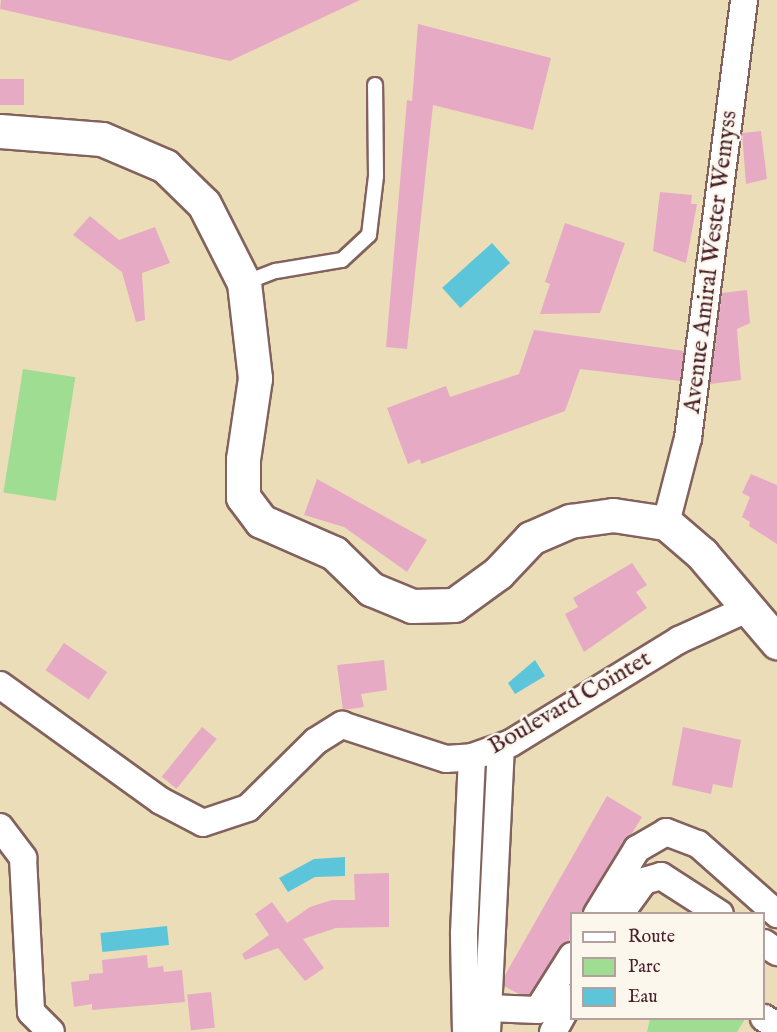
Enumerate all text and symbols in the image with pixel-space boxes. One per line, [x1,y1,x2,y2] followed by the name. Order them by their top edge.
[678,109,744,415] street label: Avenue Amiral Wester Wemyss
[484,645,656,761] street label: Boulevard Cointet
[570,912,765,1020] legend
[628,926,675,949] text: Route
[628,956,660,979] text: Parc
[628,986,658,1009] text: Eau

